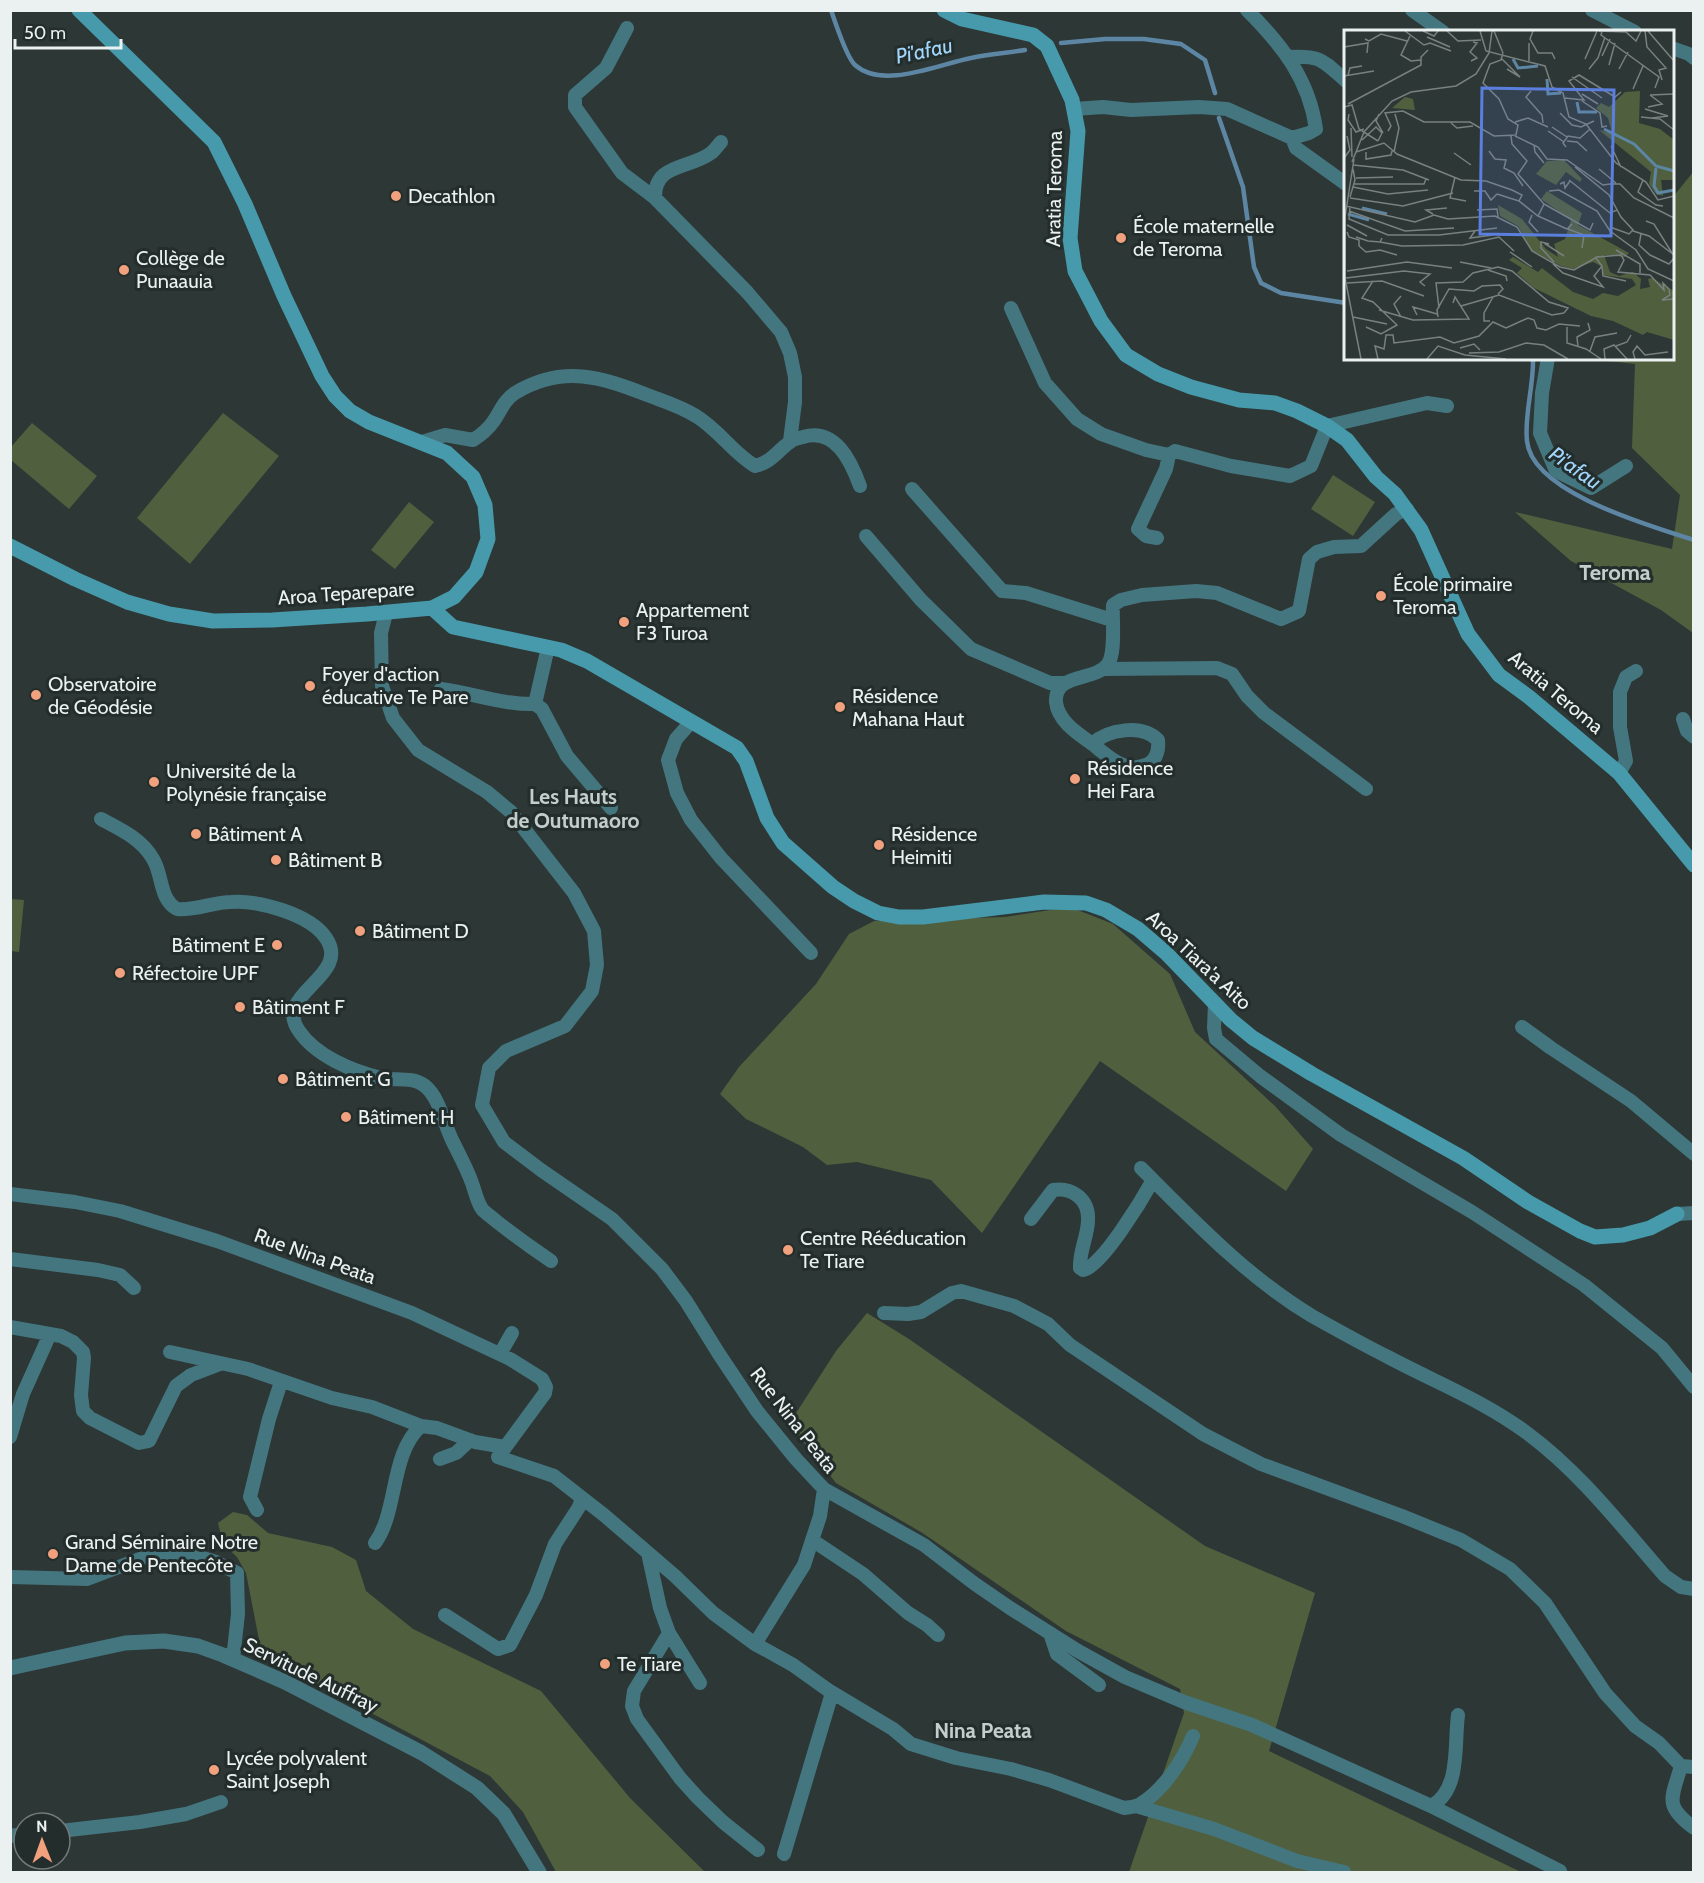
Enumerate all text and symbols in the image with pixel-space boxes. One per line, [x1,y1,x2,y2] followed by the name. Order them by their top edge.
[15,12,122,50] scale bar
[24,22,66,44] text: 50 m
[1344,30,1674,360] inset map
[893,32,955,69] water label: Pi'afau
[1041,130,1067,247] street label: Aratia Teroma
[408,184,496,208] place label: Decathlon
[389,189,403,203] marker: Decathlon
[1133,214,1274,261] place label: École maternelle de Teroma
[1114,231,1128,245] marker: École maternelle de Teroma
[136,246,225,293] place label: Collège de Punaauia
[117,263,131,277] marker: Collège de Punaauia
[1545,441,1606,494] water label: Pi'afau
[1579,559,1651,586] district label: Teroma
[1393,572,1512,619] place label: École primaire Teroma
[277,576,415,610] street label: Aroa Teparepare
[1374,589,1388,603] marker: École primaire Teroma
[636,598,749,645] place label: Appartement F3 Turoa
[617,615,631,629] marker: Appartement F3 Turoa
[1504,645,1609,739] street label: Aratia Teroma
[322,662,469,709] place label: Foyer d'action éducative Te Pare
[48,672,157,719] place label: Observatoire de Géodésie
[303,679,317,693] marker: Foyer d'action éducative Te Pare
[852,684,964,731] place label: Résidence Mahana Haut
[29,688,43,702] marker: Observatoire de Géodésie
[833,700,847,714] marker: Résidence Mahana Haut
[1087,756,1173,803] place label: Résidence Hei Fara
[166,759,327,806] place label: Université de la Polynésie française
[1068,772,1082,786] marker: Résidence Hei Fara
[147,775,161,789] marker: Université de la Polynésie française
[506,784,640,833] district label: Les Hauts de Outumaoro
[208,822,303,846] place label: Bâtiment A
[891,822,977,869] place label: Résidence Heimiti
[189,827,203,841] marker: Bâtiment A
[872,838,886,852] marker: Résidence Heimiti
[288,848,382,872] place label: Bâtiment B
[269,853,283,867] marker: Bâtiment B
[1142,905,1256,1015] street label: Aroa Tiara'a Aito
[372,919,469,943] place label: Bâtiment D
[353,924,367,938] marker: Bâtiment D
[172,933,265,957] place label: Bâtiment E
[270,938,284,952] marker: Bâtiment E
[132,961,259,985] place label: Réfectoire UPF
[113,966,127,980] marker: Réfectoire UPF
[252,995,345,1019] place label: Bâtiment F
[233,1000,247,1014] marker: Bâtiment F
[295,1067,391,1091] place label: Bâtiment G
[276,1072,290,1086] marker: Bâtiment G
[358,1105,454,1129] place label: Bâtiment H
[339,1110,353,1124] marker: Bâtiment H
[251,1223,379,1289] street label: Rue Nina Peata
[800,1226,966,1273] place label: Centre Rééducation Te Tiare
[781,1243,795,1257] marker: Centre Rééducation Te Tiare
[745,1362,843,1478] street label: Rue Nina Peata
[65,1530,258,1577] place label: Grand Séminaire Notre Dame de Pentecôte
[46,1547,60,1561] marker: Grand Séminaire Notre Dame de Pentecôte
[240,1632,382,1718] street label: Servitude Auffray
[617,1652,681,1676] place label: Te Tiare
[598,1657,612,1671] marker: Te Tiare
[934,1718,1032,1743] district label: Nina Peata
[226,1746,367,1793] place label: Lycée polyvalent Saint Joseph
[207,1763,221,1777] marker: Lycée polyvalent Saint Joseph
[12,1811,72,1871] north arrow
[36,1817,48,1836] text: N

